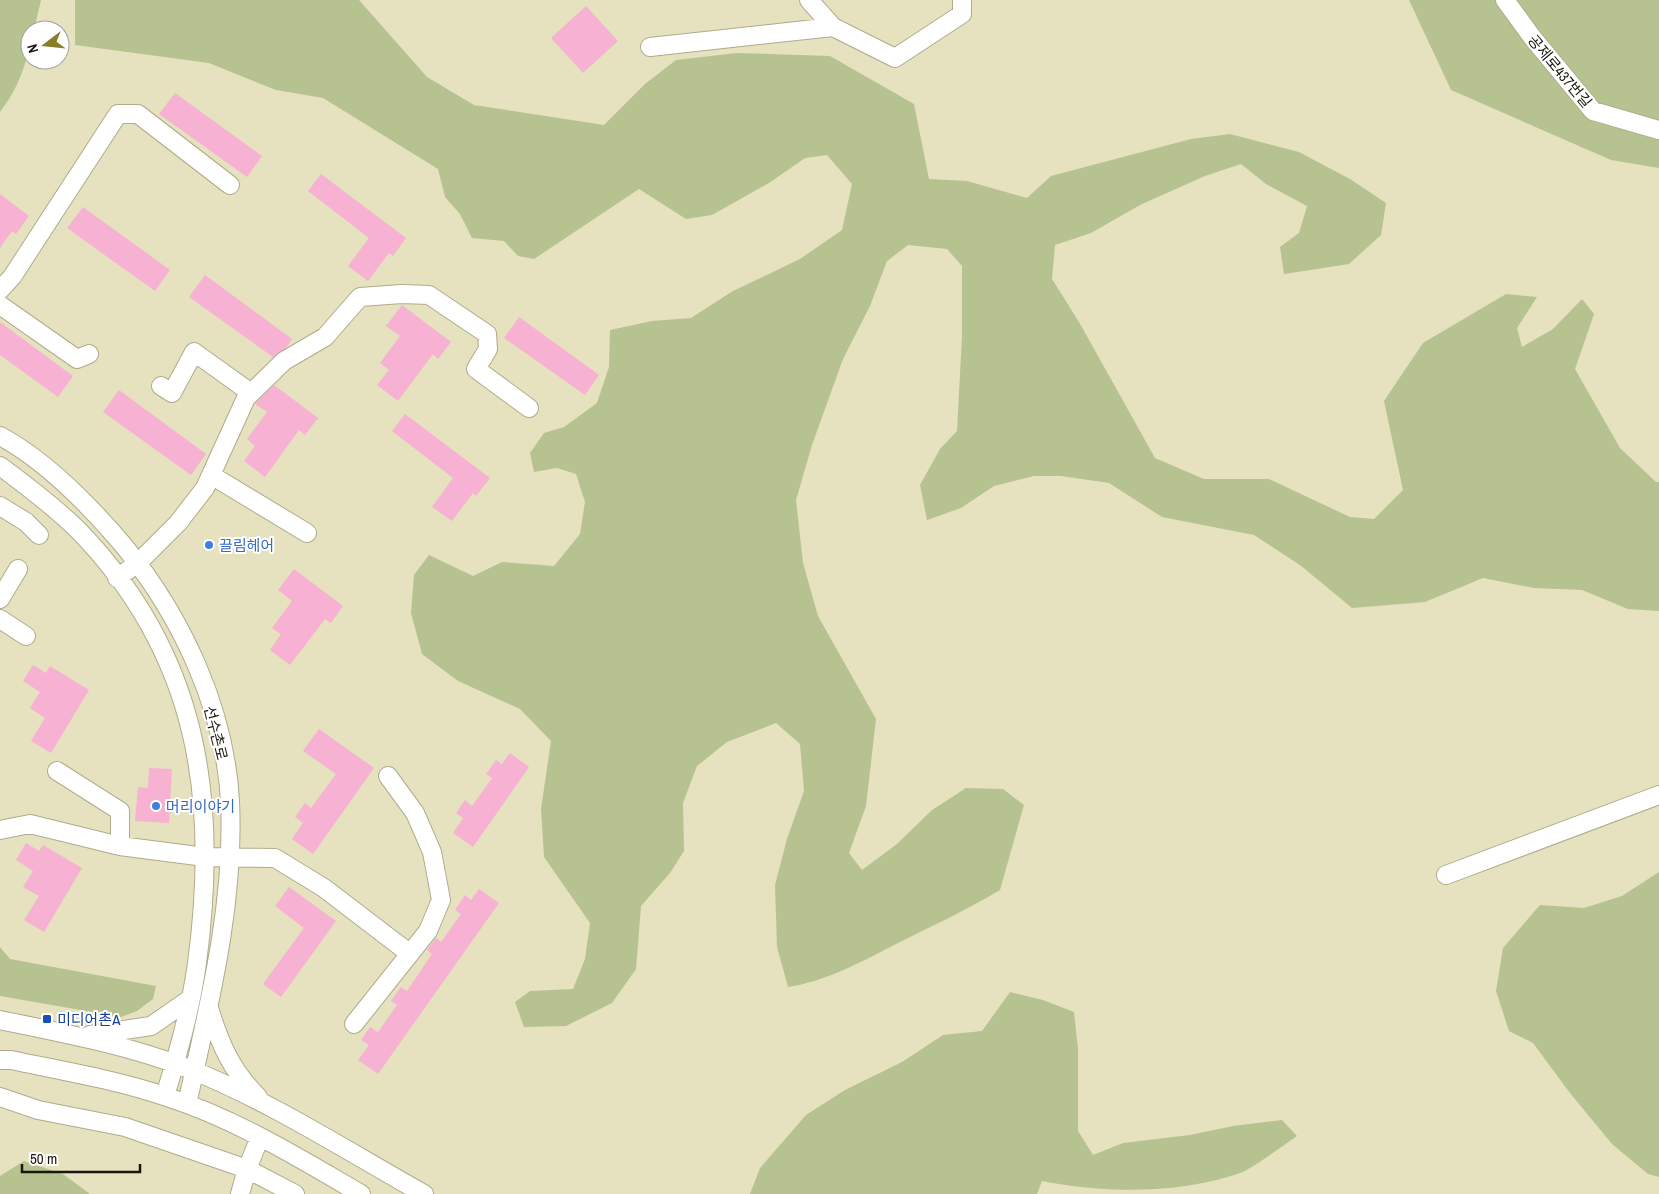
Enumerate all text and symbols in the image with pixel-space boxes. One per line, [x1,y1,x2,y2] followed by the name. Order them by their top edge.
[20,20,70,70] north arrow
[1523,30,1597,112] street label: 공제로437번길
[23,42,42,55] text: N
[219,535,274,556] place label: 끌림헤어
[203,539,215,551] marker: 끌림헤어
[199,704,233,762] street label: 선수촌로
[166,796,235,817] place label: 머리이야기
[150,800,162,812] marker: 머리이야기
[57,1009,121,1030] place label: 미디어촌A
[41,1013,53,1025] marker: 미디어촌A
[22,1142,140,1174] scale bar
[30,1148,57,1169] text: 50 m

